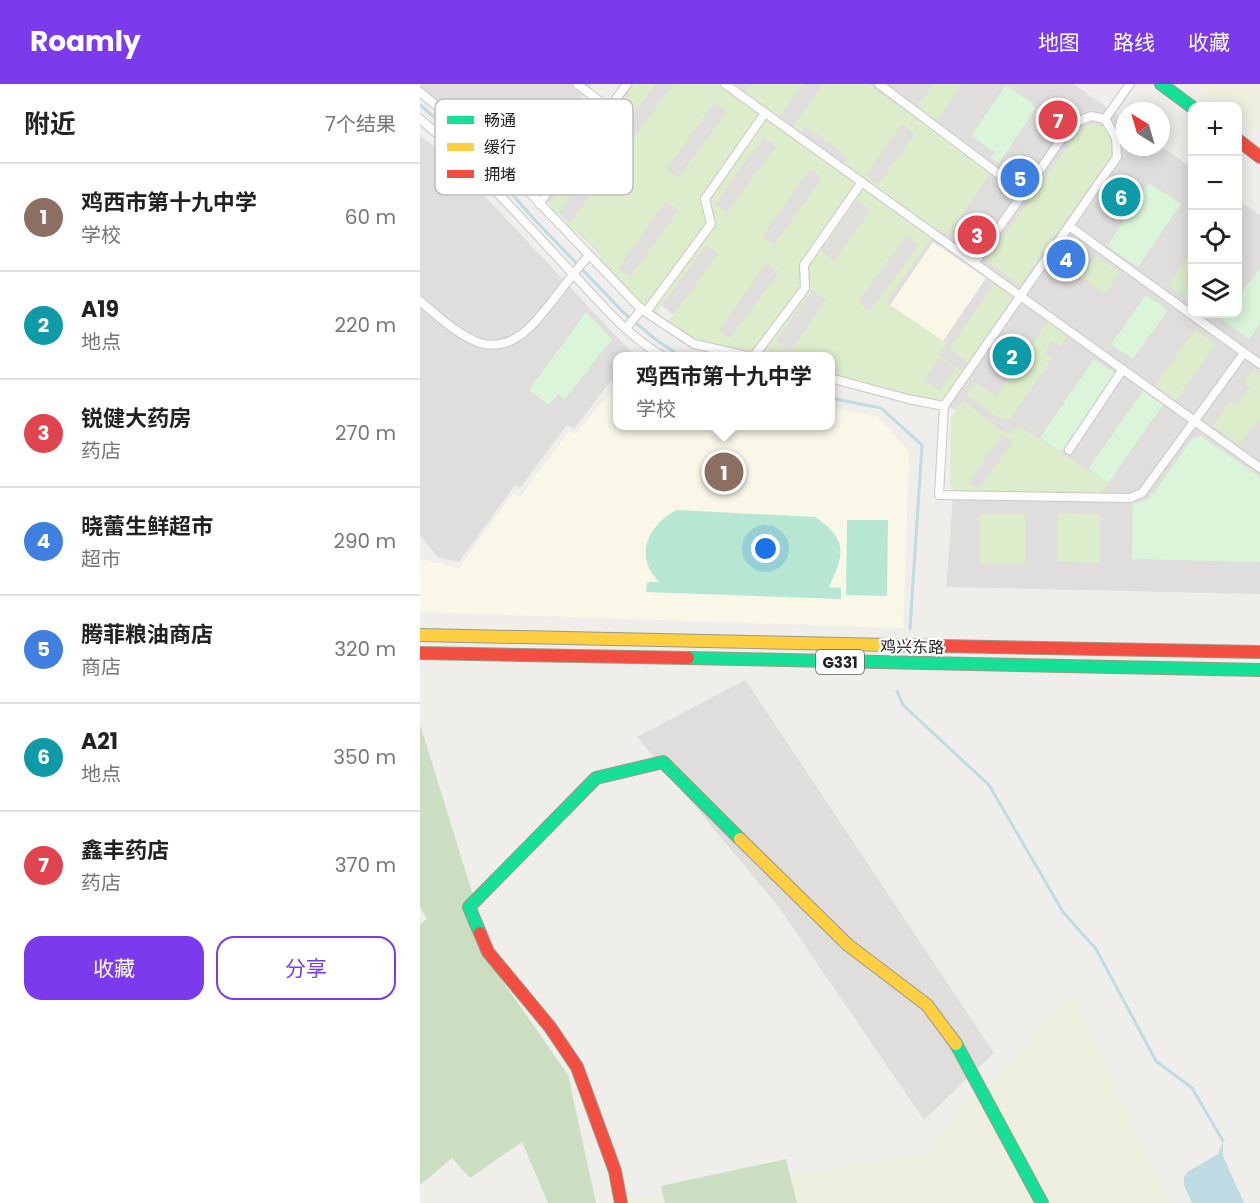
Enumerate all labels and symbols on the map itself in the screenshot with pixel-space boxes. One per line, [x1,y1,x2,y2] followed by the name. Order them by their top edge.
[1038,98,1078,142] pin: 7
[435,99,633,195] legend
[1116,102,1170,156] north arrow
[484,109,516,132] text: 畅通
[484,136,516,159] text: 缓行
[1000,156,1040,200] pin: 5
[484,163,516,186] text: 拥堵
[1102,174,1140,220] pin: 6
[958,212,996,258] pin: 3
[1046,236,1086,282] pin: 4
[992,334,1032,378] pin: 2
[704,450,744,494] pin: 1
[751,534,780,563] your location
[880,635,944,659] street label: 鸡兴东路
[816,650,864,674] road number: G331

